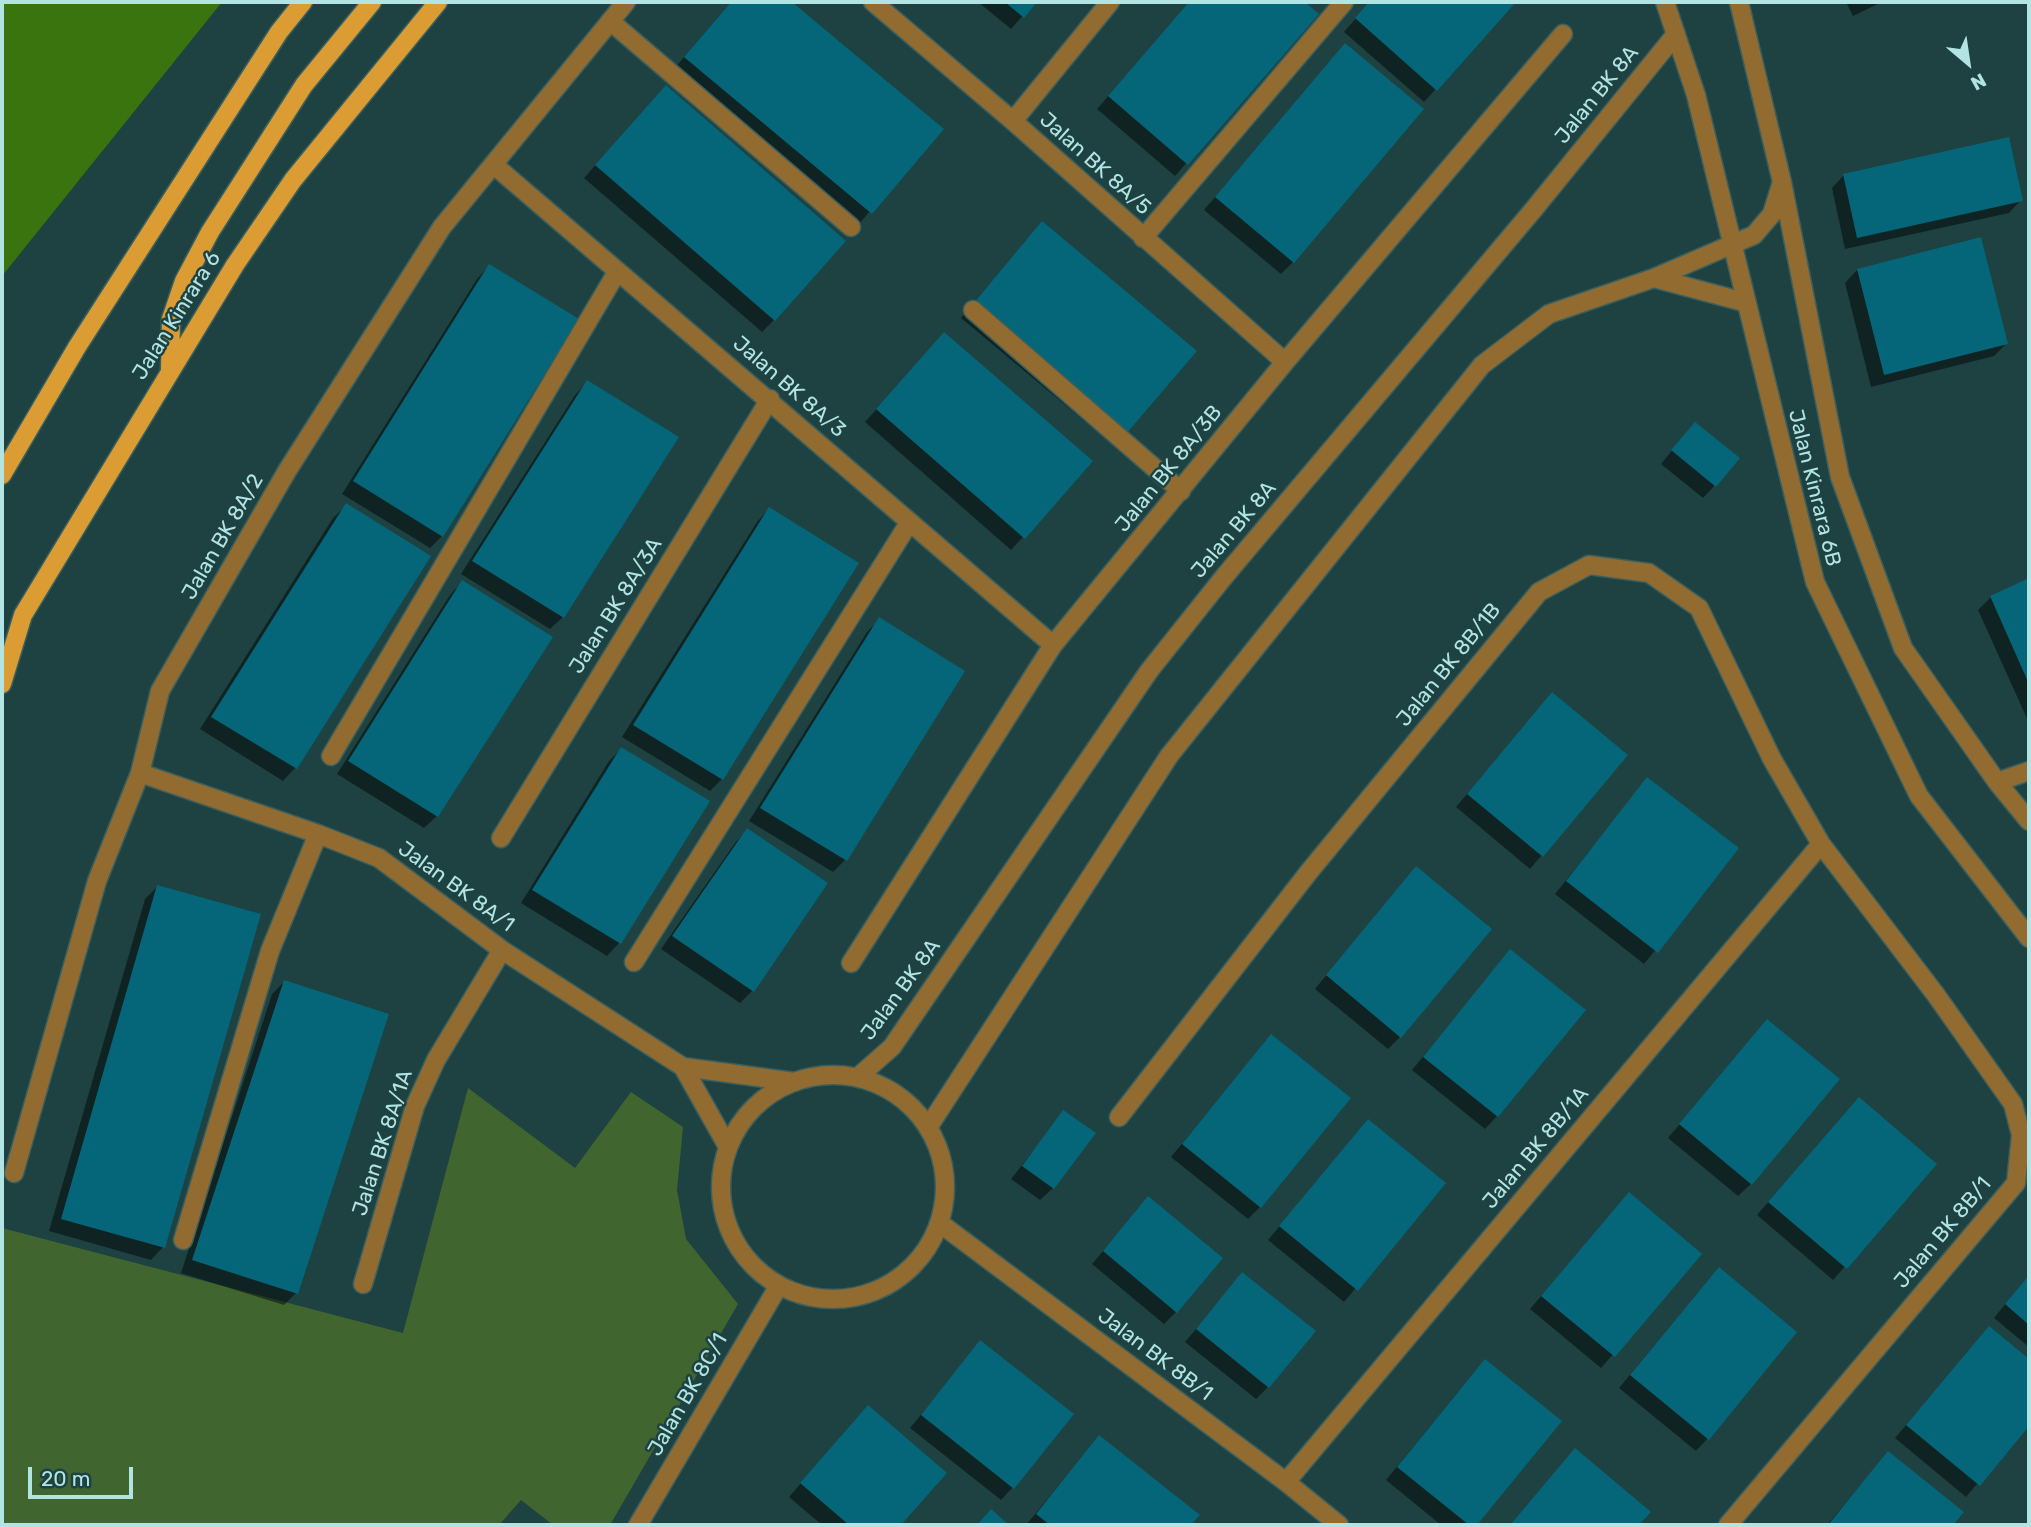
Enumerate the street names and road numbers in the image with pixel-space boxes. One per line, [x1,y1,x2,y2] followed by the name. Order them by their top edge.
[1550,41,1644,149] street label: Jalan BK 8A
[1034,107,1156,221] street label: Jalan BK 8A/5
[128,247,226,385] street label: Jalan Kinrara 6
[727,331,851,443] street label: Jalan BK 8A/3
[1110,401,1228,537] street label: Jalan BK 8A/3B
[1782,407,1846,569] street label: Jalan Kinrara 6B
[177,470,269,604] street label: Jalan BK 8A/2
[1186,476,1282,584] street label: Jalan BK 8A
[564,533,668,679] street label: Jalan BK 8A/3A
[1392,598,1506,732] street label: Jalan BK 8B/1B
[393,836,519,938] street label: Jalan BK 8A/1
[856,935,946,1045] street label: Jalan BK 8A
[348,1067,418,1219] street label: Jalan BK 8A/1A
[1478,1082,1594,1214] street label: Jalan BK 8B/1A
[1889,1172,1997,1294] street label: Jalan BK 8B/1
[1093,1304,1217,1406] street label: Jalan BK 8B/1
[643,1329,733,1461] street label: Jalan BK 8C/1

